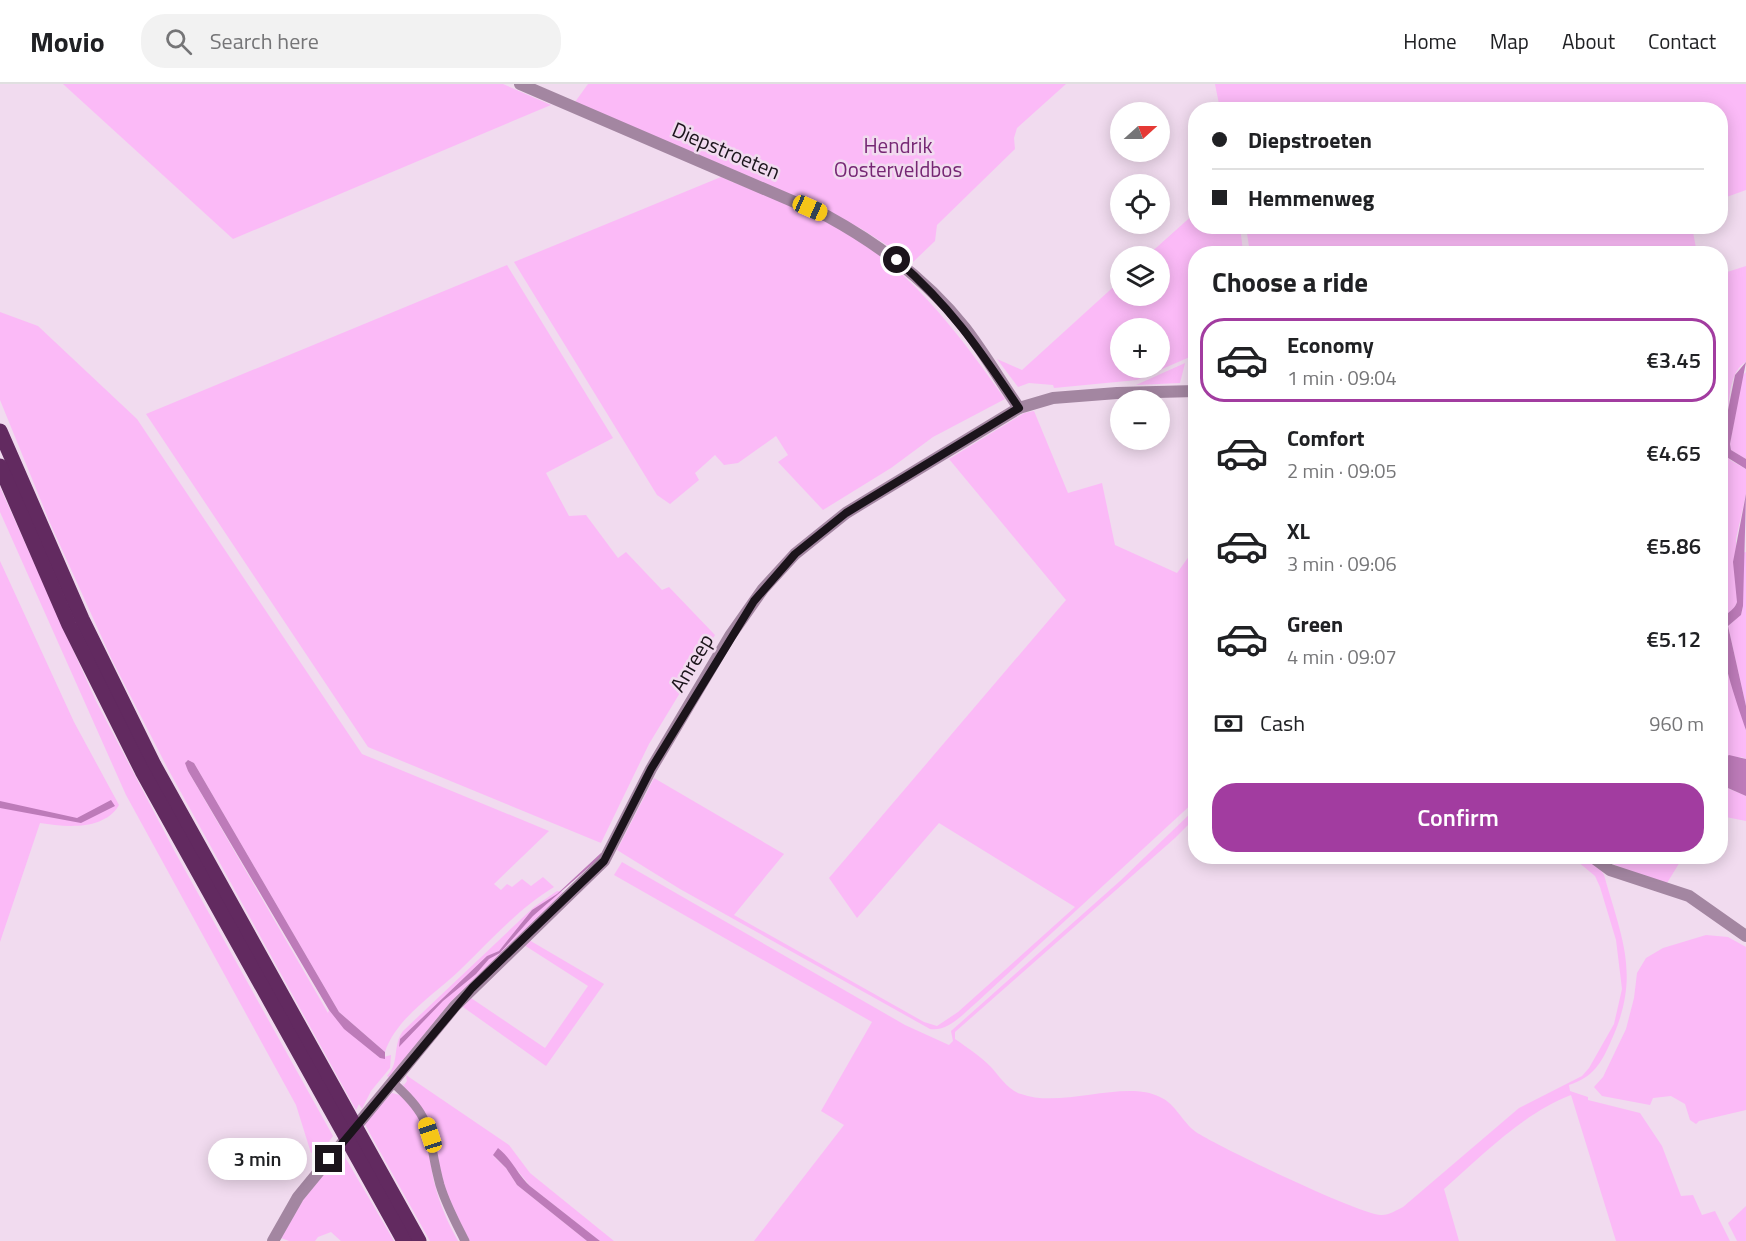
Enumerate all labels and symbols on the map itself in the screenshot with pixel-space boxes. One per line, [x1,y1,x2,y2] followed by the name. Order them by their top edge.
[1110,102,1170,162] north arrow
[667,113,786,187] street label: Diepstroeten
[834,129,962,185] park label: Hendrik Oosterveldbos
[790,192,830,224] car
[883,246,910,273] route start
[661,627,721,698] street label: Anreep
[416,1115,444,1155] car
[209,1138,308,1180] callout: 3 min
[315,1145,342,1172] route end

